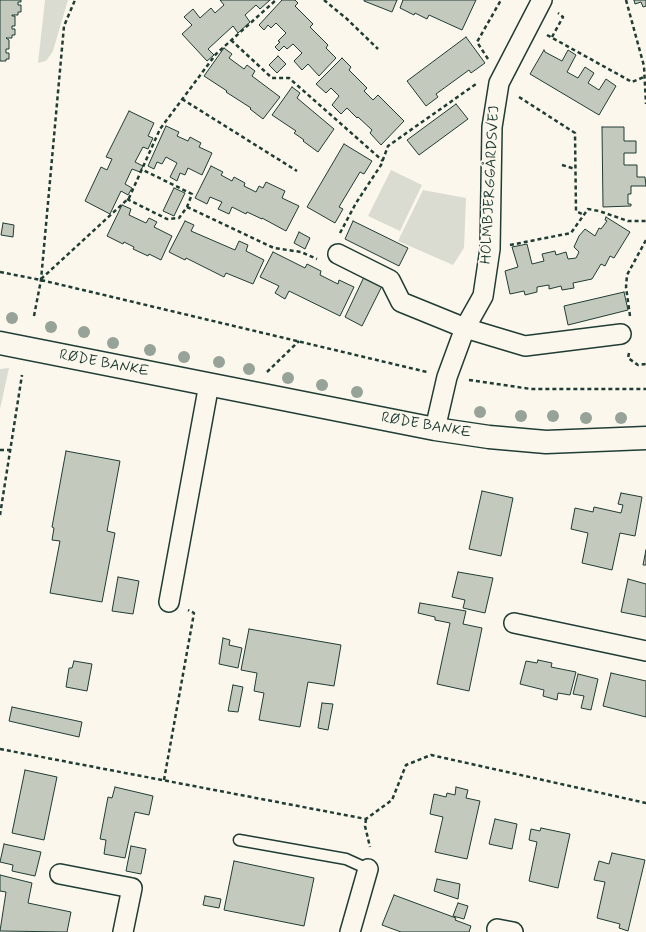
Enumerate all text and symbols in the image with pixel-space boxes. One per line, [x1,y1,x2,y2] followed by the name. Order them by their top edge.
[478,105,504,265] street label: HOLMBJERGGÅRDSVEJ
[58,346,150,382] street label: RØDE BANKE
[380,409,472,443] street label: RØDE BANKE

